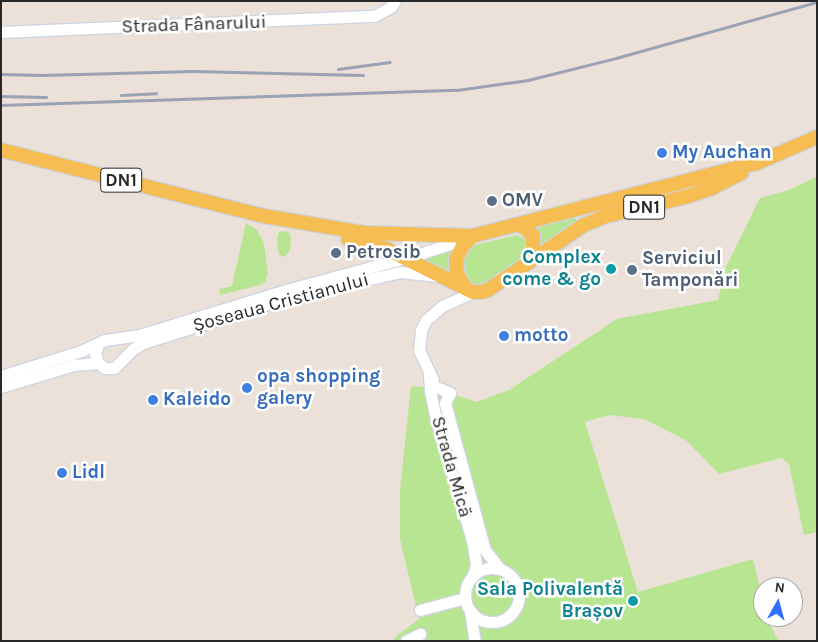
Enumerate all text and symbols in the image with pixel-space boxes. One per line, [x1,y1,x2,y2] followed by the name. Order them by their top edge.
[121,11,267,39] street label: Strada Fânarului
[672,142,772,164] place label: My Auchan
[656,147,668,159] marker: My Auchan
[100,164,142,196] road number: DN1
[502,190,543,212] place label: OMV
[623,192,665,222] road number: DN1
[486,195,498,207] marker: OMV
[346,242,421,264] place label: Petrosib
[330,247,342,259] marker: Petrosib
[502,247,601,291] place label: Complex come & go
[642,248,738,292] place label: Serviciul Tamponări
[605,263,617,275] marker: Complex come & go
[626,264,638,276] marker: Serviciul Tamponări
[190,269,372,337] street label: Șoseaua Cristianului
[514,325,569,347] place label: motto
[498,330,510,342] marker: motto
[257,366,380,410] place label: opa shopping galery
[241,382,253,394] marker: opa shopping galery
[163,389,231,411] place label: Kaleido
[147,394,159,406] marker: Kaleido
[426,414,476,520] street label: Strada Mică
[72,462,105,484] place label: Lidl
[56,467,68,479] marker: Lidl
[753,577,803,627] north arrow
[477,579,623,623] place label: Sala Polivalentă Brașov
[774,579,786,597] text: N
[627,595,639,607] marker: Sala Polivalentă Brașov

